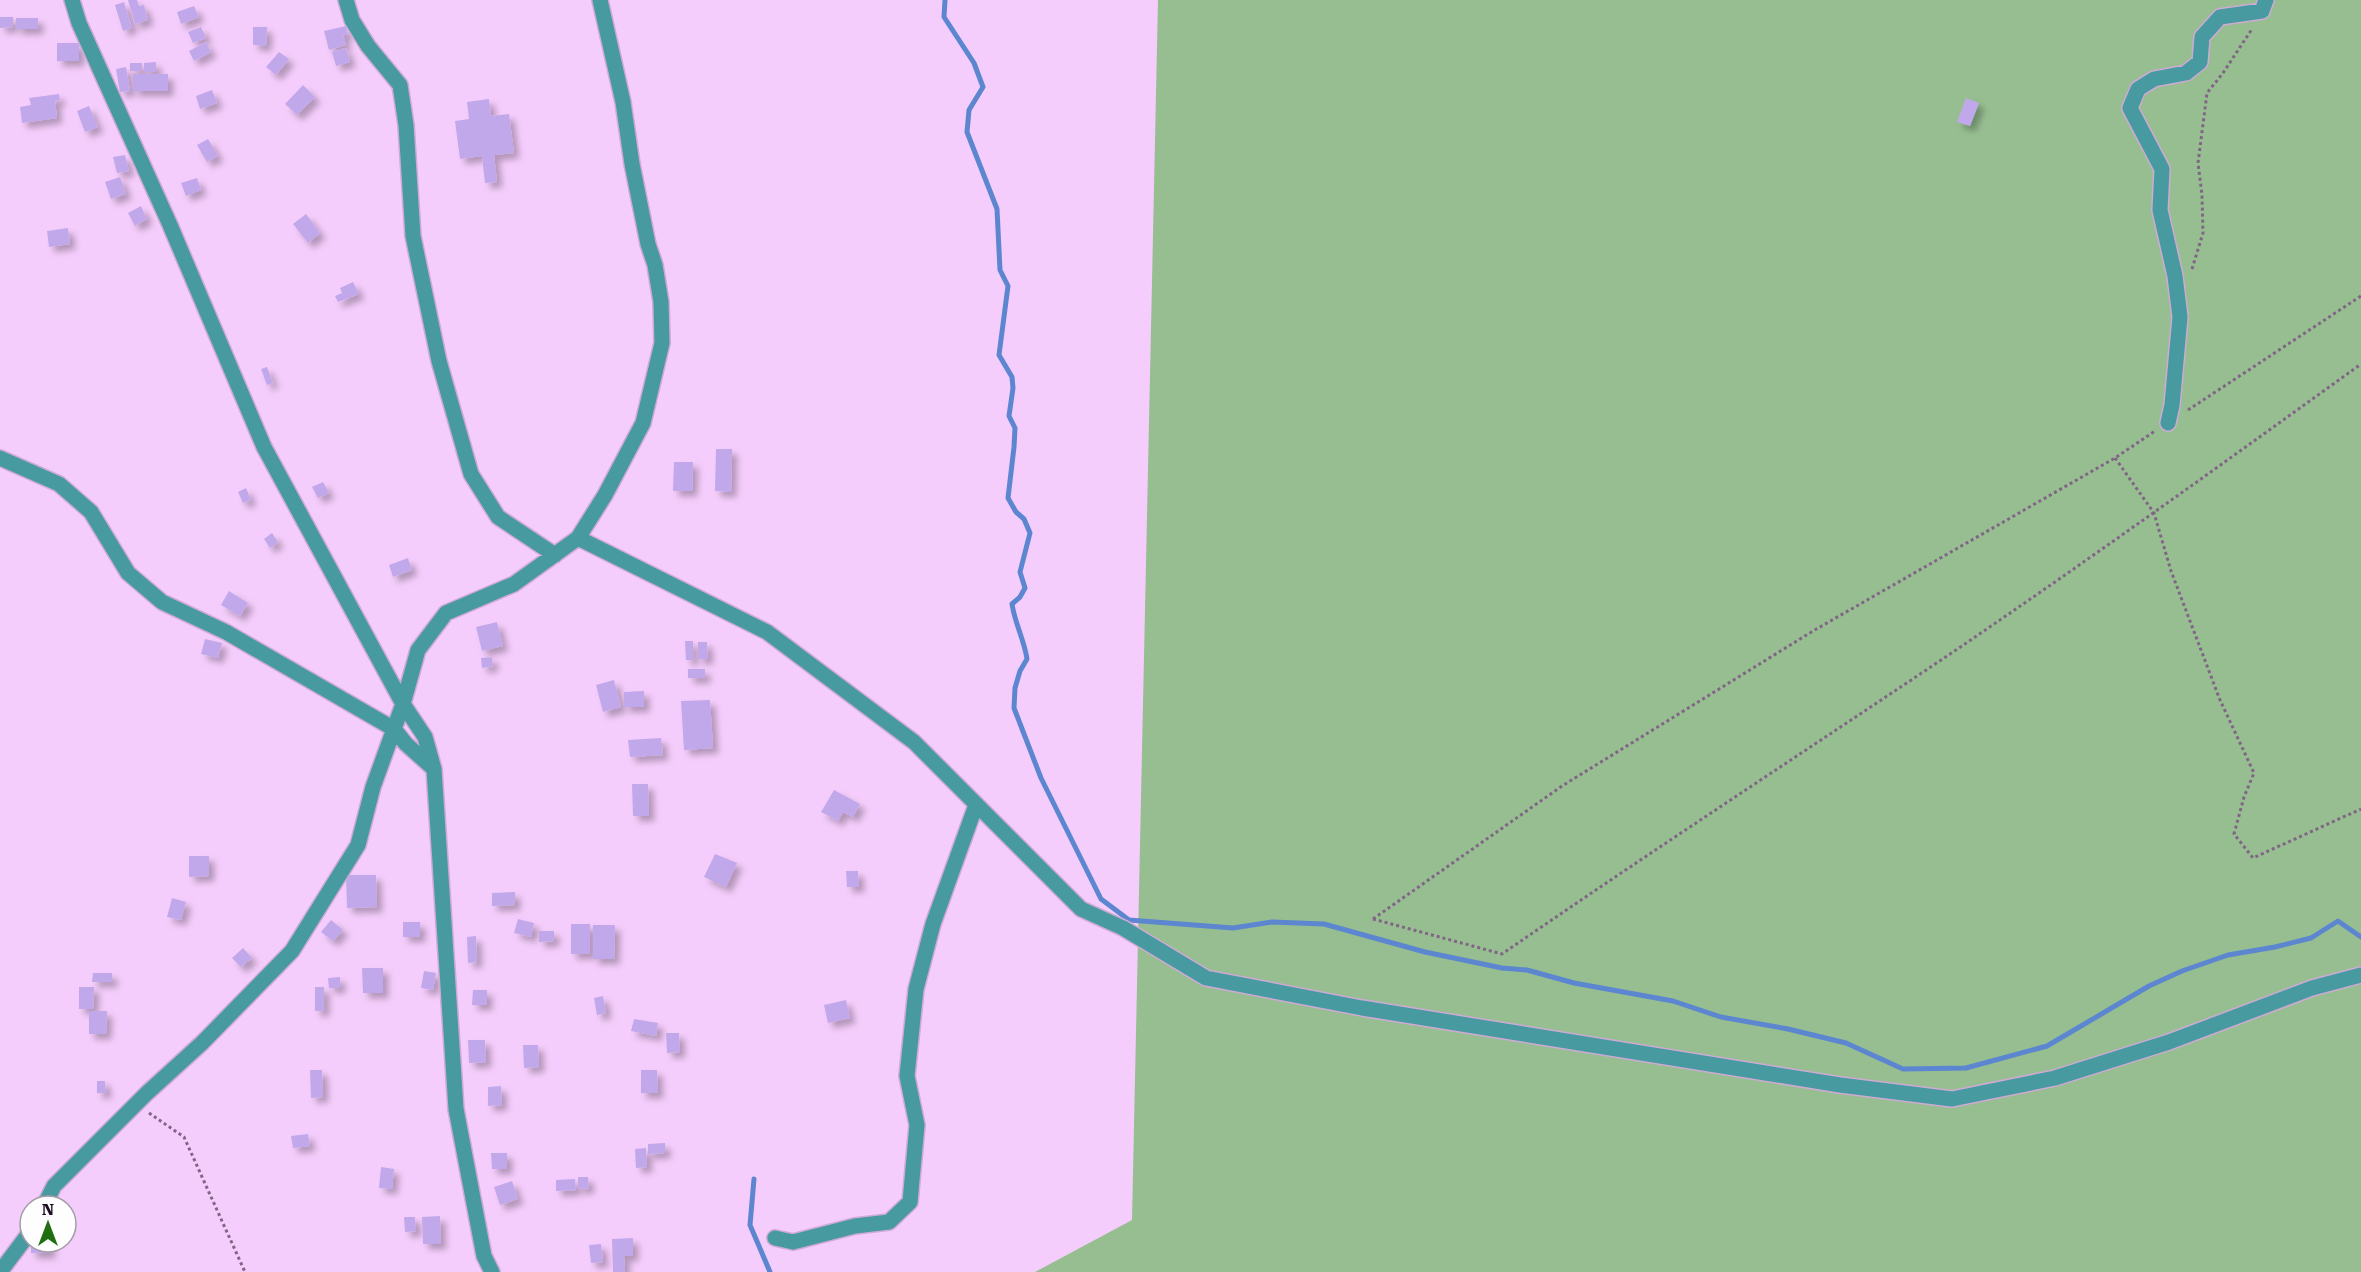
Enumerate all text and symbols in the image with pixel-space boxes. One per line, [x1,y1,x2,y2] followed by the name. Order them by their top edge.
[18,1194,78,1254] north arrow
[42,1200,54,1219] text: N

